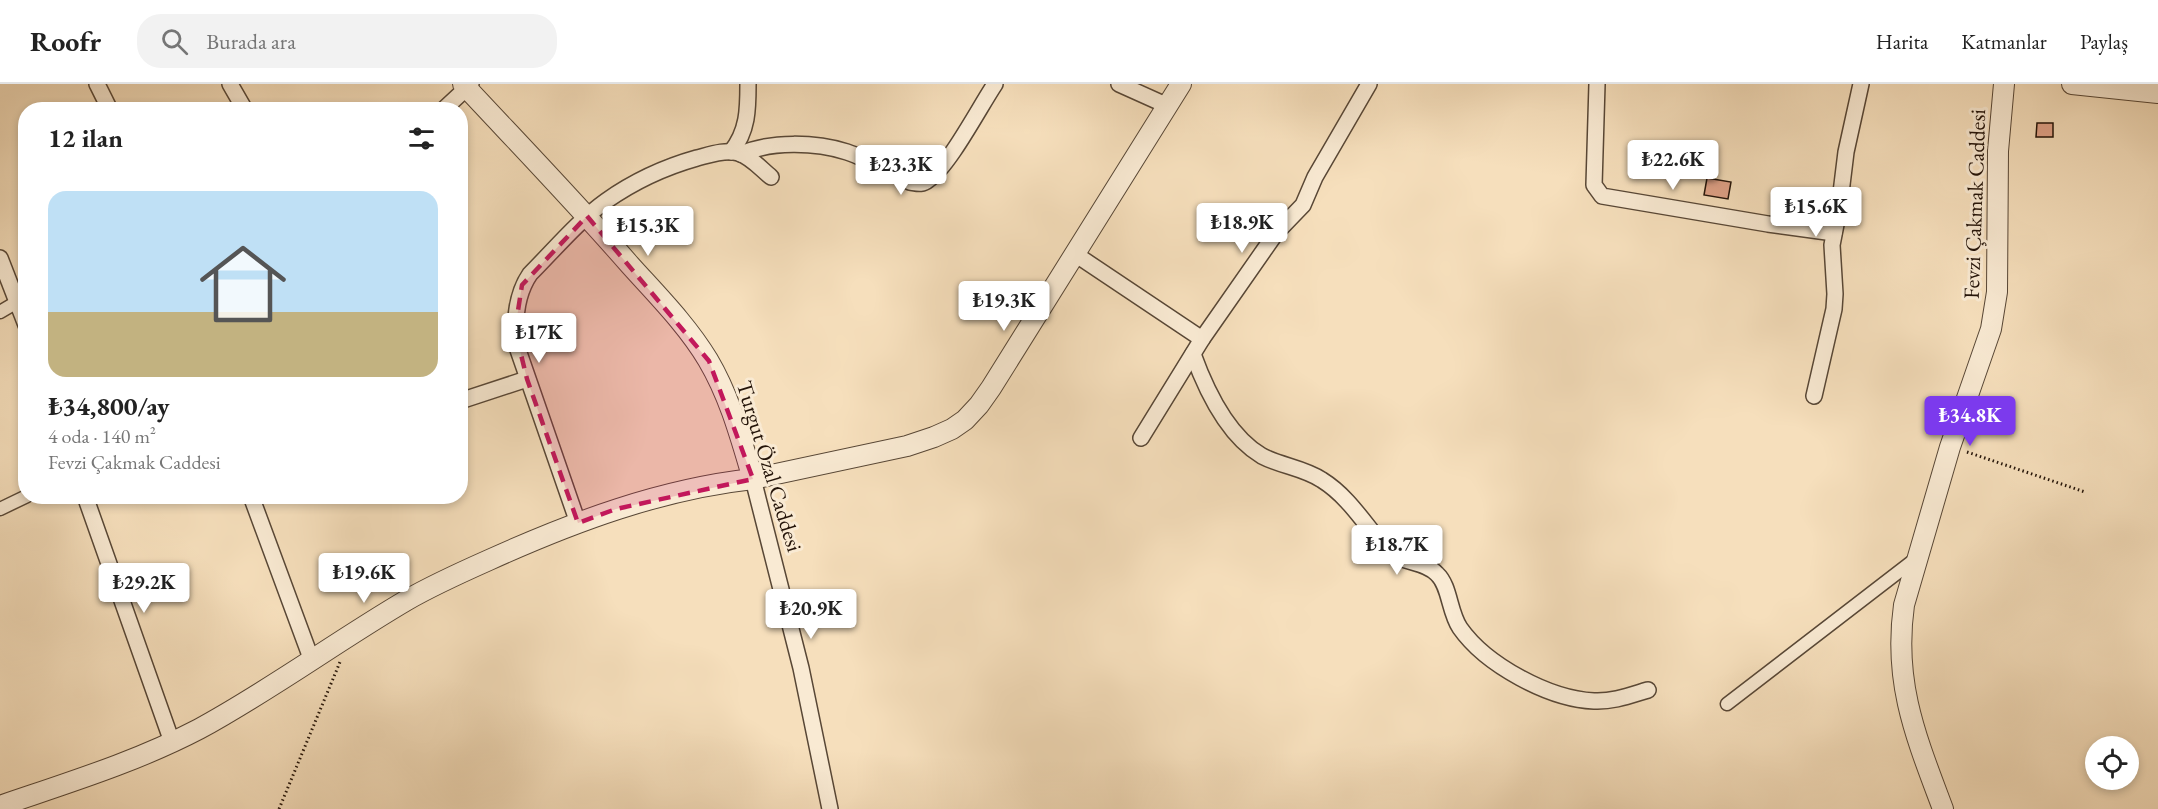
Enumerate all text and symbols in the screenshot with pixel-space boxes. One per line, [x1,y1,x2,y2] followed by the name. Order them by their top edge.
[137,14,557,68] search box
[30,23,101,59] text: Roofr
[158,25,191,58] icon: search
[206,27,296,56] text: Burada ara
[1876,28,1928,55] text: Harita
[1961,28,2047,55] text: Katmanlar
[2080,28,2128,55] text: Paylaş
[1957,109,1992,299] street label: Fevzi Çakmak Caddesi
[48,121,123,155] text: 12 ilan
[405,122,438,155] icon: filters
[1624,140,1722,191] pin: ₺22.6K
[852,145,950,196] pin: ₺23.3K
[1642,146,1704,172] text: ₺22.6K
[870,151,932,177] text: ₺23.3K
[1767,187,1865,238] pin: ₺15.6K
[1785,193,1847,219] text: ₺15.6K
[1193,203,1291,254] pin: ₺18.9K
[599,206,697,257] pin: ₺15.3K
[1211,209,1273,235] text: ₺18.9K
[617,212,679,238] text: ₺15.3K
[189,230,297,338] icon: home
[955,281,1053,332] pin: ₺19.3K
[973,287,1035,313] text: ₺19.3K
[503,313,575,364] pin: ₺17K
[515,319,563,345] text: ₺17K
[730,377,809,555] street label: Turgut Özal Caddesi
[48,389,170,423] text: ₺34,800/ay
[1921,396,2019,447] pin: ₺34.8K
[1939,402,2001,428] text: ₺34.8K
[48,423,156,449] text: 4 oda · 140 m²
[48,449,221,475] text: Fevzi Çakmak Caddesi
[1348,525,1446,576] pin: ₺18.7K
[1366,531,1428,557] text: ₺18.7K
[315,553,413,604] pin: ₺19.6K
[333,559,395,585] text: ₺19.6K
[95,563,193,614] pin: ₺29.2K
[113,569,175,595] text: ₺29.2K
[762,589,860,640] pin: ₺20.9K
[780,595,842,621] text: ₺20.9K
[2085,736,2139,790] map controls
[2085,736,2139,790] button: locate

